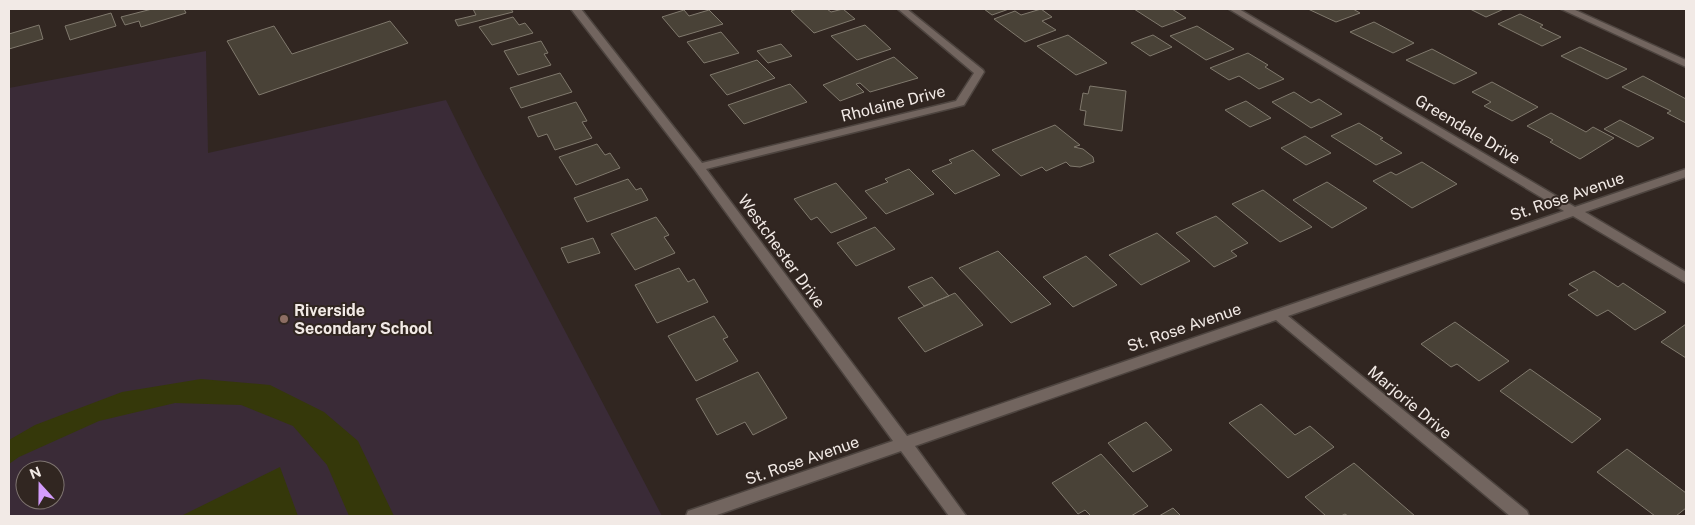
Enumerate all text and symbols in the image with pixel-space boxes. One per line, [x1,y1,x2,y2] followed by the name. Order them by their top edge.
[839,81,947,126] street label: Rholaine Drive
[1412,91,1524,168] street label: Greendale Drive
[1508,168,1627,225] street label: St. Rose Avenue
[734,191,829,312] street label: Westchester Drive
[1125,299,1244,356] street label: St. Rose Avenue
[294,301,433,338] place label: Riverside Secondary School
[278,313,290,325] marker: Riverside Secondary School
[1364,362,1456,443] street label: Marjorie Drive
[743,432,862,489] street label: St. Rose Avenue
[15,460,65,510] north arrow
[27,463,43,482] text: N

